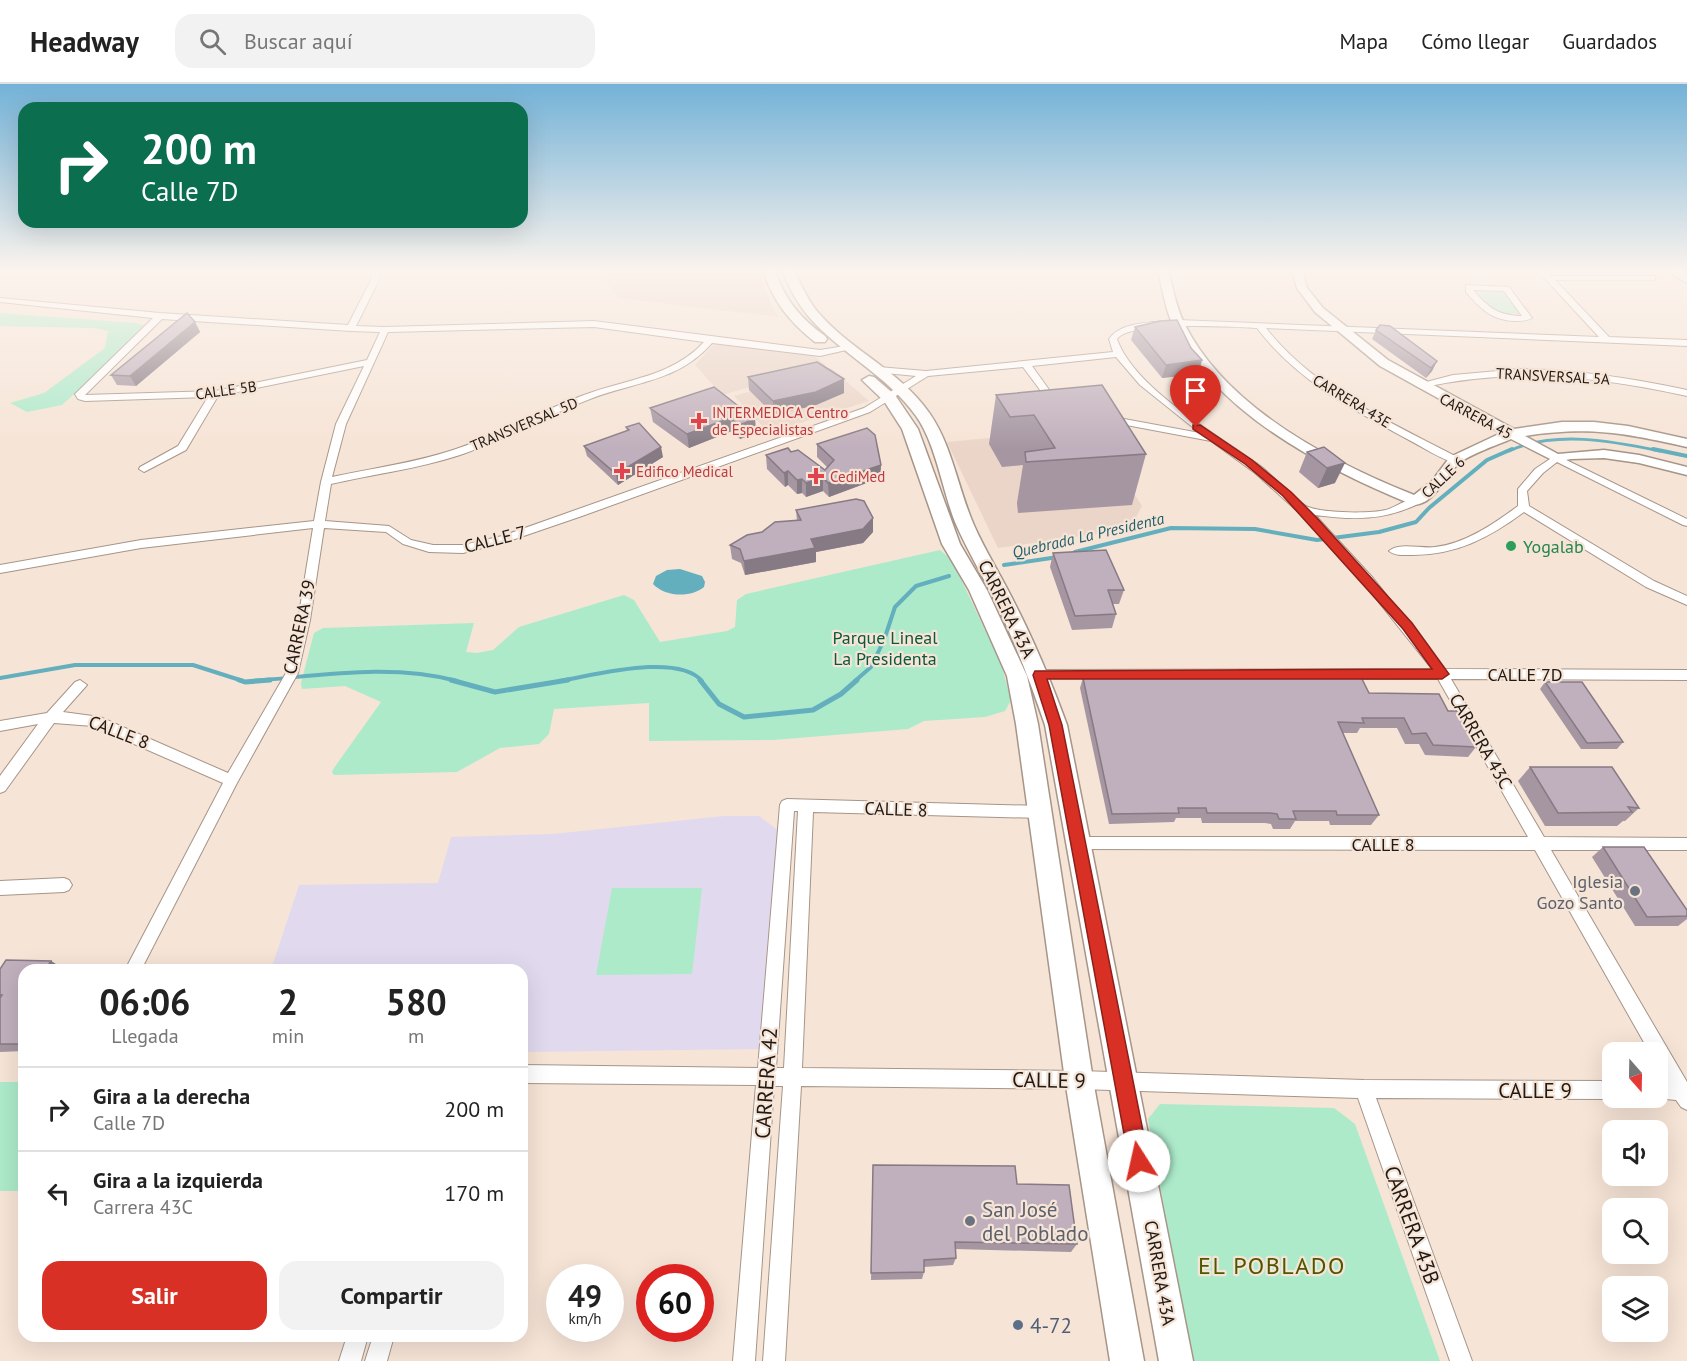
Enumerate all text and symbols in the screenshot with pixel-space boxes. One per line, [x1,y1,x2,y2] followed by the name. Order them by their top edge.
[175,14,595,68] search box
[30,23,139,60] text: Headway
[196,25,229,58] icon: search
[244,27,353,55] text: Buscar aquí
[1339,28,1388,55] text: Mapa
[1421,28,1529,55] text: Cómo llegar
[1562,28,1657,55] text: Guardados
[141,121,257,176] text: 200 m
[42,126,120,204] icon: right
[141,174,238,208] text: Calle 7D
[1496,364,1611,388] street label: TRANSVERSAL 5A
[1170,365,1221,427] pin
[1309,370,1395,432] street label: CARRERA 43E
[1179,374,1212,407] icon: arrive
[194,376,258,404] street label: CALLE 5B
[1436,389,1516,443] street label: CARRERA 45
[467,393,581,455] street label: TRANSVERSAL 5D
[712,403,848,439] place label: INTERMEDICA Centro de Especialistas
[690,412,708,430] marker: INTERMEDICA Centro de Especialistas
[1417,452,1469,502] street label: CALLE 6
[613,462,631,480] marker: Edifico Medical
[636,462,733,481] place label: Edifico Medical
[807,467,825,485] marker: CediMed
[830,467,885,486] place label: CediMed
[1010,508,1166,562] water label: Quebrada La Presidenta
[462,520,528,558] street label: CALLE 7
[1523,535,1584,558] place label: Yogalab
[1504,539,1518,553] marker: Yogalab
[973,556,1041,662] street label: CARRERA 43A
[278,578,320,676] street label: CARRERA 39
[832,626,938,670] park label: Parque Lineal La Presidenta
[1488,663,1562,686] street label: CALLE 7D
[1445,689,1517,793] street label: CARRERA 43C
[85,710,153,754] street label: CALLE 8
[864,796,928,822] street label: CALLE 8
[1351,833,1415,856] street label: CALLE 8
[1537,870,1623,914] place label: Iglesia Gozo Santo
[1628,884,1642,898] marker: Iglesia Gozo Santo
[99,978,191,1025] text: 06:06
[278,978,298,1025] text: 2
[386,978,447,1025] text: 580
[111,1023,179,1049] text: Llegada
[272,1023,304,1049] text: min
[408,1023,424,1049] text: m
[749,1026,783,1140] street label: CARRERA 42
[1602,1042,1668,1108] north arrow
[1602,1042,1668,1342] map controls
[1012,1066,1086,1094] street label: CALLE 9
[1498,1077,1572,1104] street label: CALLE 9
[93,1082,250,1110] text: Gira a la derecha
[42,1093,75,1126] icon: right
[444,1095,504,1123] text: 200 m
[93,1110,165,1136] text: Calle 7D
[1602,1120,1668,1186] button: sound
[1107,1129,1171,1193] position arrow
[1378,1162,1446,1288] street label: CARRERA 43B
[93,1166,263,1194] text: Gira a la izquierda
[42,1177,75,1210] icon: left
[444,1179,504,1207] text: 170 m
[93,1194,193,1220] text: Carrera 43C
[982,1196,1088,1247] place label: San José del Poblado
[1602,1198,1668,1264] button: search
[963,1214,977,1228] marker: San José del Poblado
[1139,1219,1181,1328] street label: CARRERA 43A
[1198,1250,1346,1281] district label: EL POBLADO
[42,1261,267,1330] button: Salir
[279,1261,504,1330] button: Compartir
[636,1264,714,1342] speed limit sign: 60
[568,1276,602,1315] text: 49
[1602,1276,1668,1342] button: layers
[569,1309,601,1328] text: km/h
[1030,1312,1072,1339] place label: 4-72
[1011,1318,1025,1332] marker: 4-72

